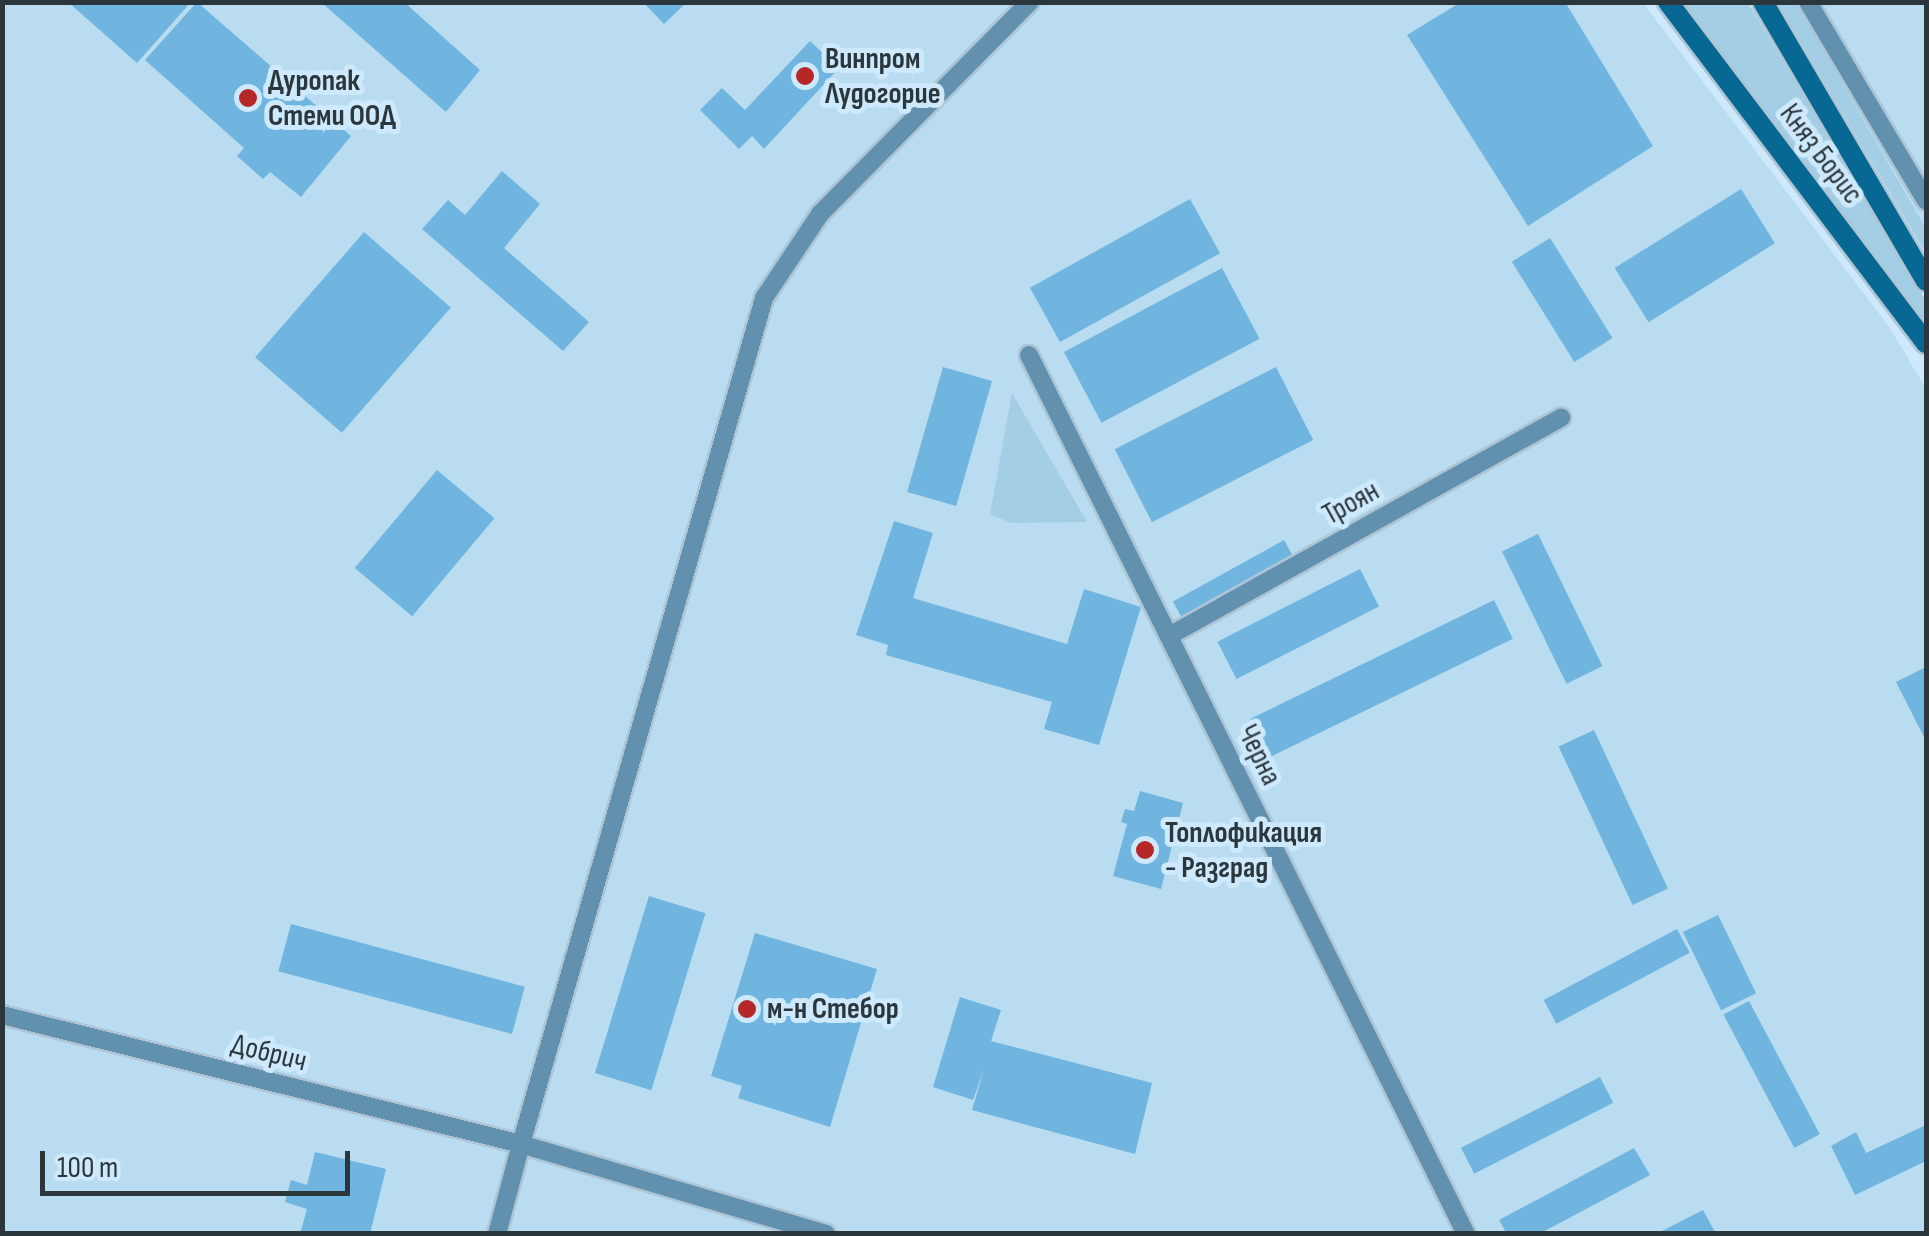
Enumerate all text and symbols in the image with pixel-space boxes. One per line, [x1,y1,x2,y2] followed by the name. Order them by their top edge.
[825,41,940,112] place label: Винпром Лудогорие
[268,63,396,134] place label: Дуропак Стеми ООД
[794,65,816,87] marker: Винпром Лудогорие
[237,87,259,109] marker: Дуропак Стеми ООД
[1772,97,1870,211] street label: Княз Борис
[1316,473,1386,533] street label: Троян
[1229,719,1289,791] street label: Черна
[1165,815,1322,886] place label: Топлофикация - Разград
[1134,839,1156,861] marker: Топлофикация - Разград
[767,991,899,1027] place label: м-н Стебор
[736,998,758,1020] marker: м-н Стебор
[228,1026,310,1080] street label: Добрич
[45,1131,355,1193] scale bar
[57,1150,118,1186] text: 100 m

